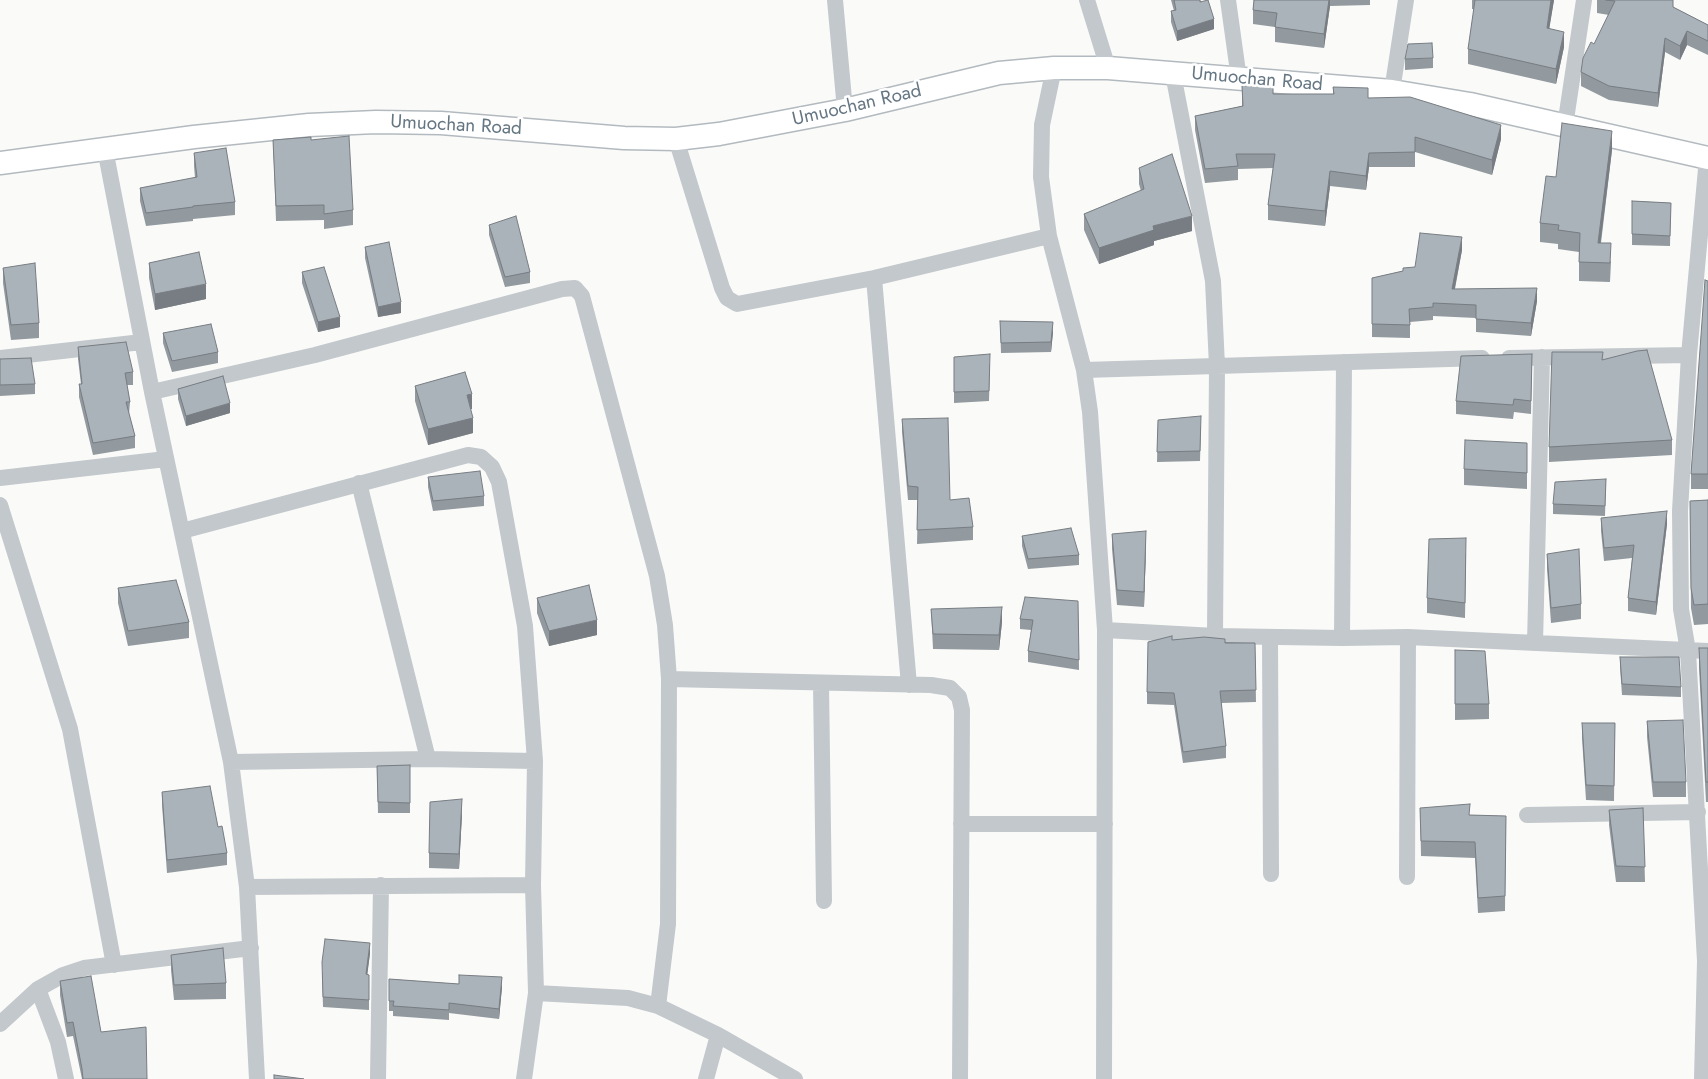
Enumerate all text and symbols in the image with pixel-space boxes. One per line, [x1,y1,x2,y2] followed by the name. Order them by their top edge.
[1190,63,1324,97] street label: Umuochan Road
[790,80,924,132] street label: Umuochan Road
[390,111,522,141] street label: Umuochan Road

